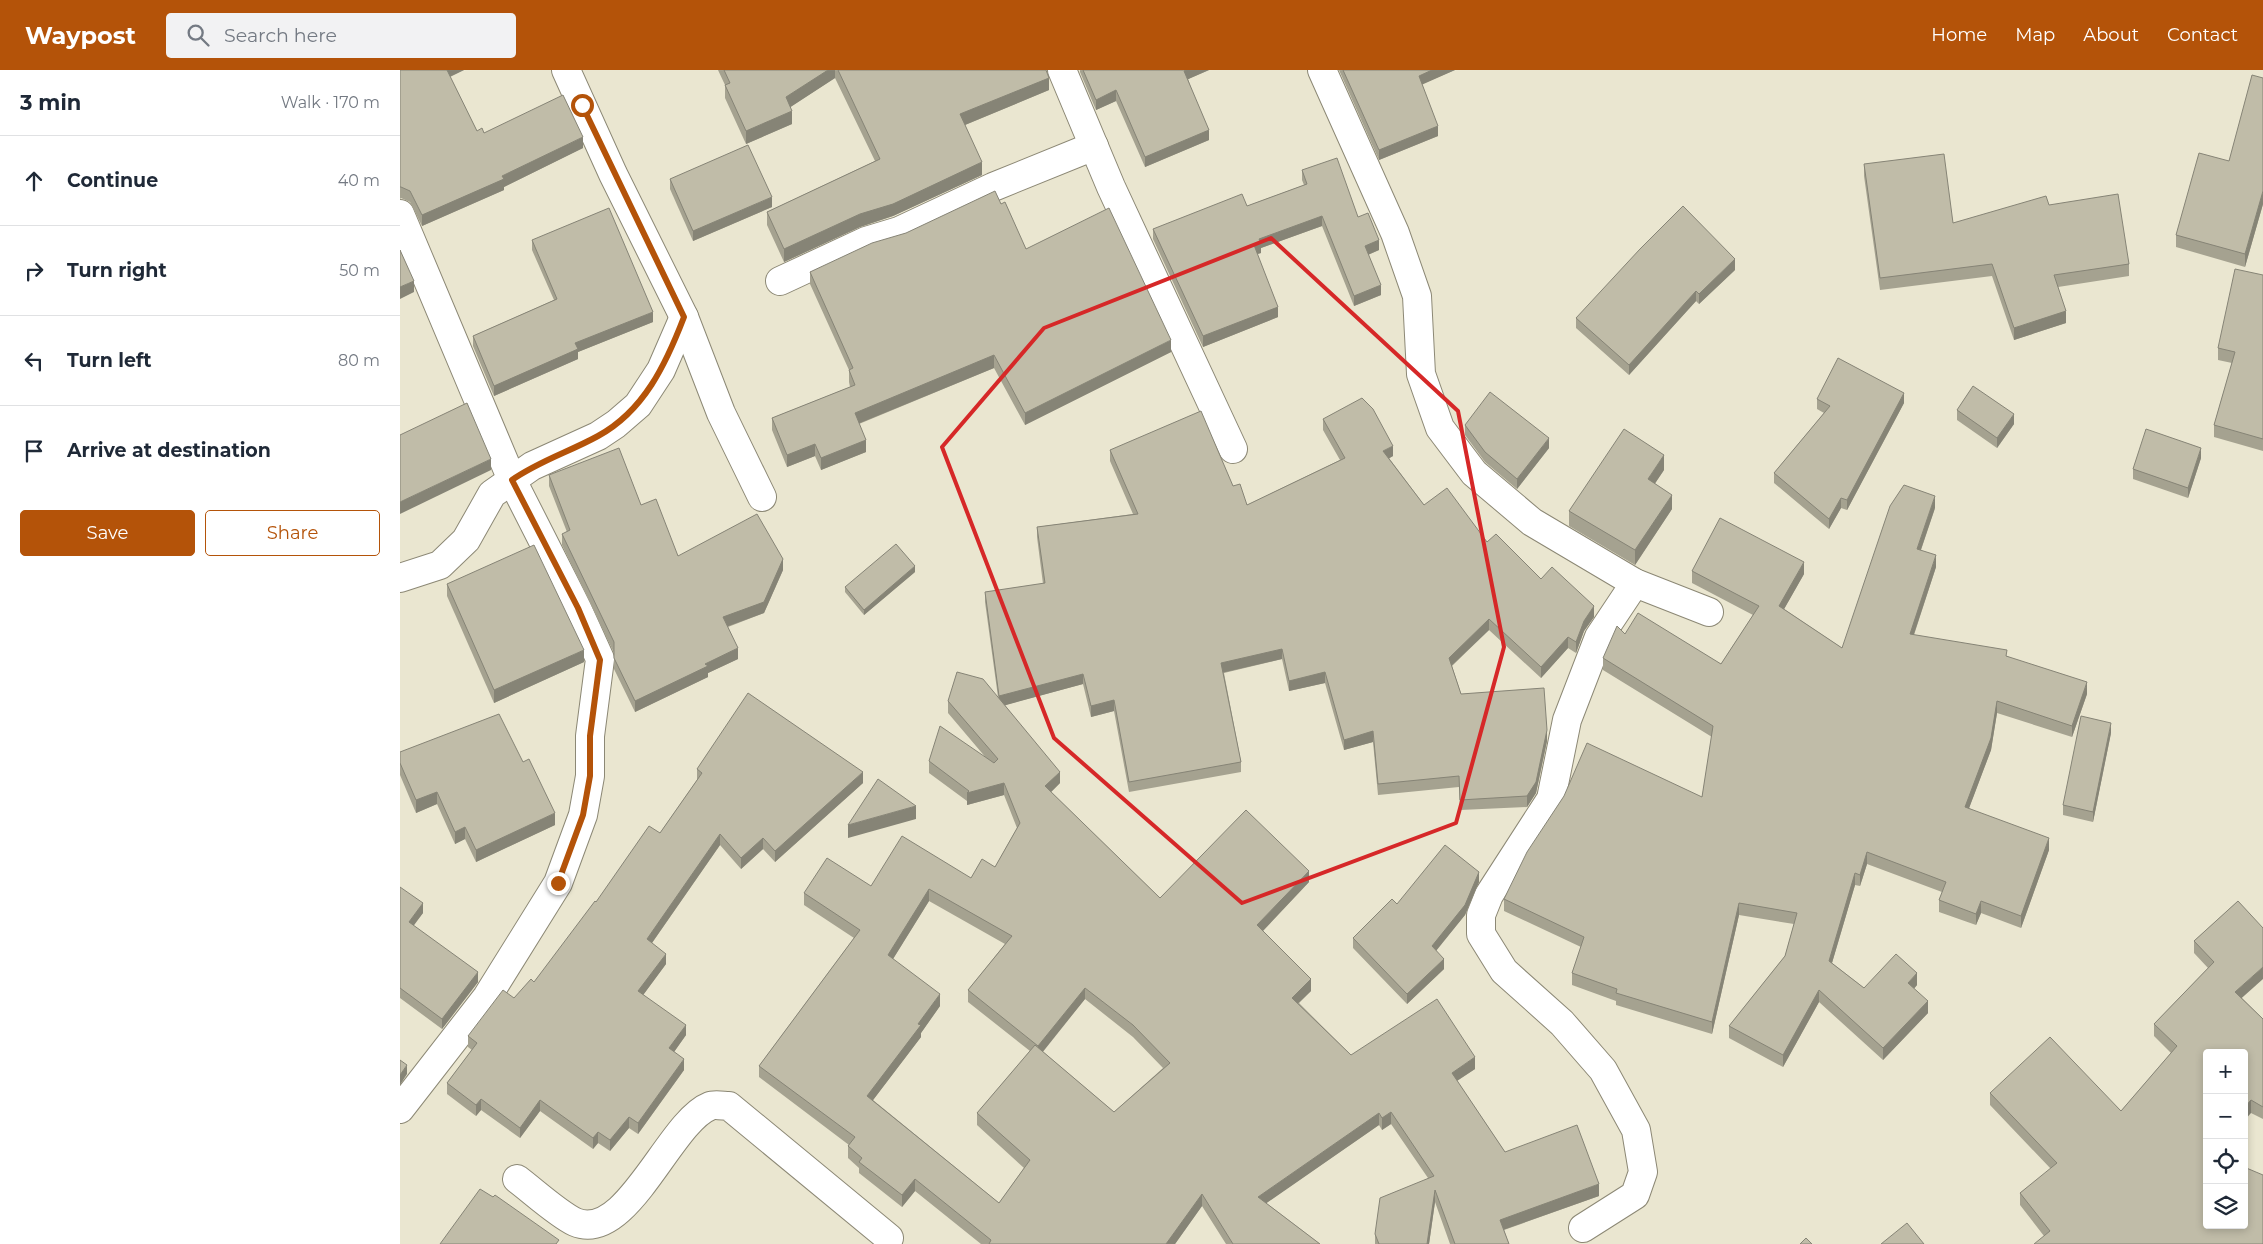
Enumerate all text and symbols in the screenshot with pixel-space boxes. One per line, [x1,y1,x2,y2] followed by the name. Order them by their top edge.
[166,13,516,58] search box
[25,21,136,50] text: Waypost
[184,21,212,49] icon: search
[224,24,337,47] text: Search here
[1931,24,1987,46] text: Home
[2015,24,2055,46] text: Map
[2083,24,2139,46] text: About
[2167,24,2238,46] text: Contact
[20,90,81,115] text: 3 min
[281,93,380,112] text: Walk · 170 m
[571,94,594,117] route start
[20,167,48,195] icon: ahead
[67,169,158,192] text: Continue
[338,171,380,190] text: 40 m
[20,257,48,285] icon: right
[67,259,167,282] text: Turn right
[339,261,380,280] text: 50 m
[20,347,48,375] icon: left
[67,349,152,372] text: Turn left
[338,351,380,370] text: 80 m
[20,437,48,465] icon: arrive
[67,439,271,462] text: Arrive at destination
[20,510,195,556] button: Save
[205,510,380,556] button: Share
[547,872,570,895] route end
[2203,1049,2248,1229] map controls
[2203,1049,2248,1094] button: +
[2203,1094,2248,1139] button: −
[2203,1139,2248,1184] button: locate
[2203,1184,2248,1229] button: layers

